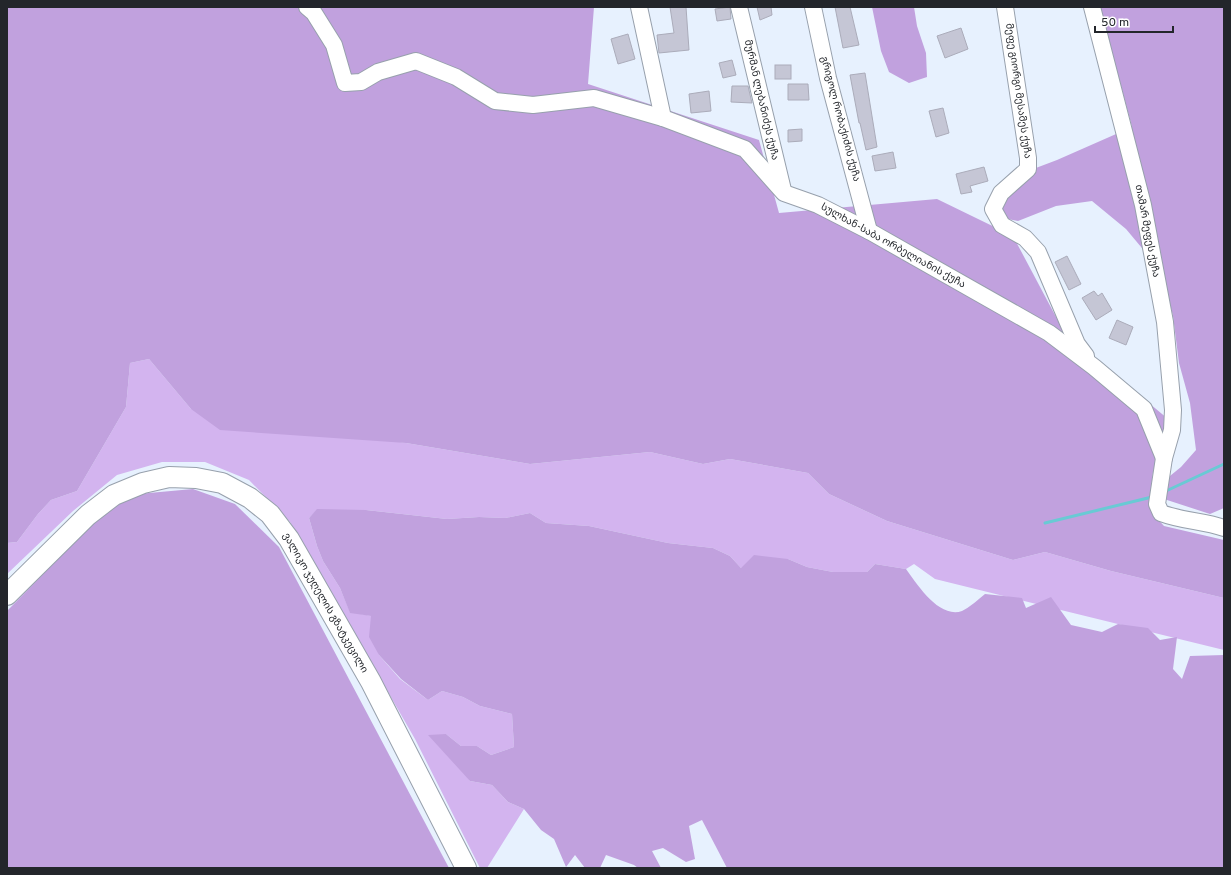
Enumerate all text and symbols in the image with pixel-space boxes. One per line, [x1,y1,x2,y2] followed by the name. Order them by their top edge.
[1095,8,1173,34] scale bar
[1101,15,1129,31] text: 50 m
[1002,23,1034,159] street label: მეფე გიორგი მესამეს ქუჩა
[741,38,781,162] street label: მურმან ლებანიძეს ქუჩა
[817,55,863,183] street label: გრიგოლ რობაქიძის ქუჩა
[1132,184,1162,278] street label: თამარ მეფეს ქუჩა
[818,201,968,291] street label: სულხან-საბა ორბელიანის ქუჩა
[279,531,371,676] street label: ვალიკო ჯუღელის გზატკეცილი

